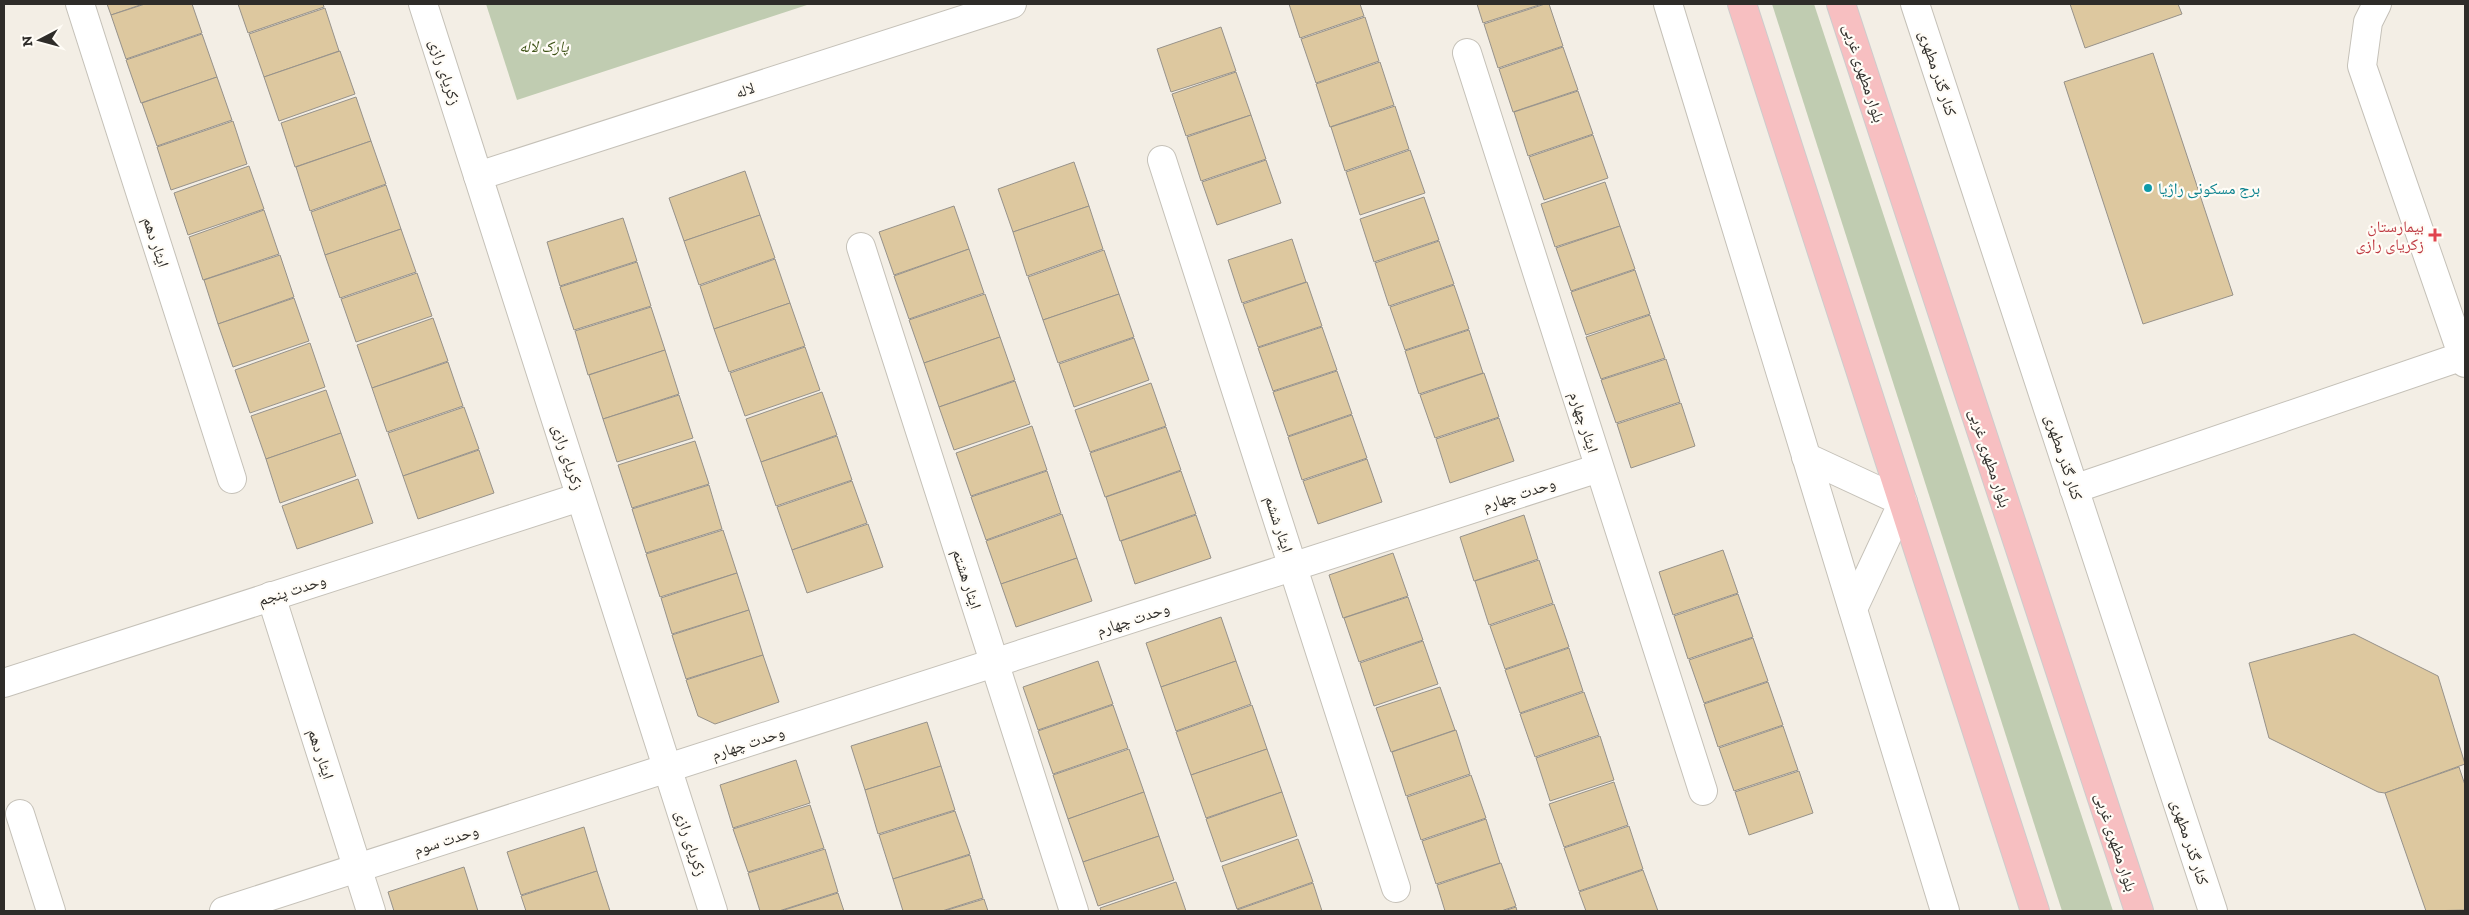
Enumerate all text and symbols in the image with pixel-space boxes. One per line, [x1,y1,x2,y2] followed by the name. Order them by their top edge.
[15,15,65,65] north arrow
[1838,21,1889,125] street label: بلوار مطهری غربی
[1914,28,1961,119] street label: کنار گذر مطهری
[19,35,37,47] text: N
[424,37,465,108] street label: زکریای رازی
[519,37,569,56] park label: پارک لاله
[733,78,757,102] street label: لاله
[2158,179,2260,199] place label: برج مسکونی راژیا
[2142,182,2154,194] marker: برج مسکونی راژیا
[138,214,173,270] street label: ایثار دهم
[2356,217,2424,255] place label: بیمارستان زکریای رازی
[2428,228,2442,242] marker: بیمارستان زکریای رازی
[1564,389,1603,455] street label: ایثار چهارم
[1964,406,2015,510] street label: بلوار مطهری غربی
[2040,412,2087,503] street label: کنار گذر مطهری
[547,422,588,493] street label: زکریای رازی
[1480,473,1558,516] street label: وحدت چهارم
[1260,493,1297,555] street label: ایثار ششم
[947,547,986,612] street label: ایثار هشتم
[256,570,329,611] street label: وحدت پنجم
[1094,598,1172,641] street label: وحدت چهارم
[709,722,787,765] street label: وحدت چهارم
[303,726,338,782] street label: ایثار دهم
[2090,790,2141,894] street label: بلوار مطهری غربی
[2166,797,2213,888] street label: کنار گذر مطهری
[670,808,711,879] street label: زکریای رازی
[411,821,481,860] street label: وحدت سوم

